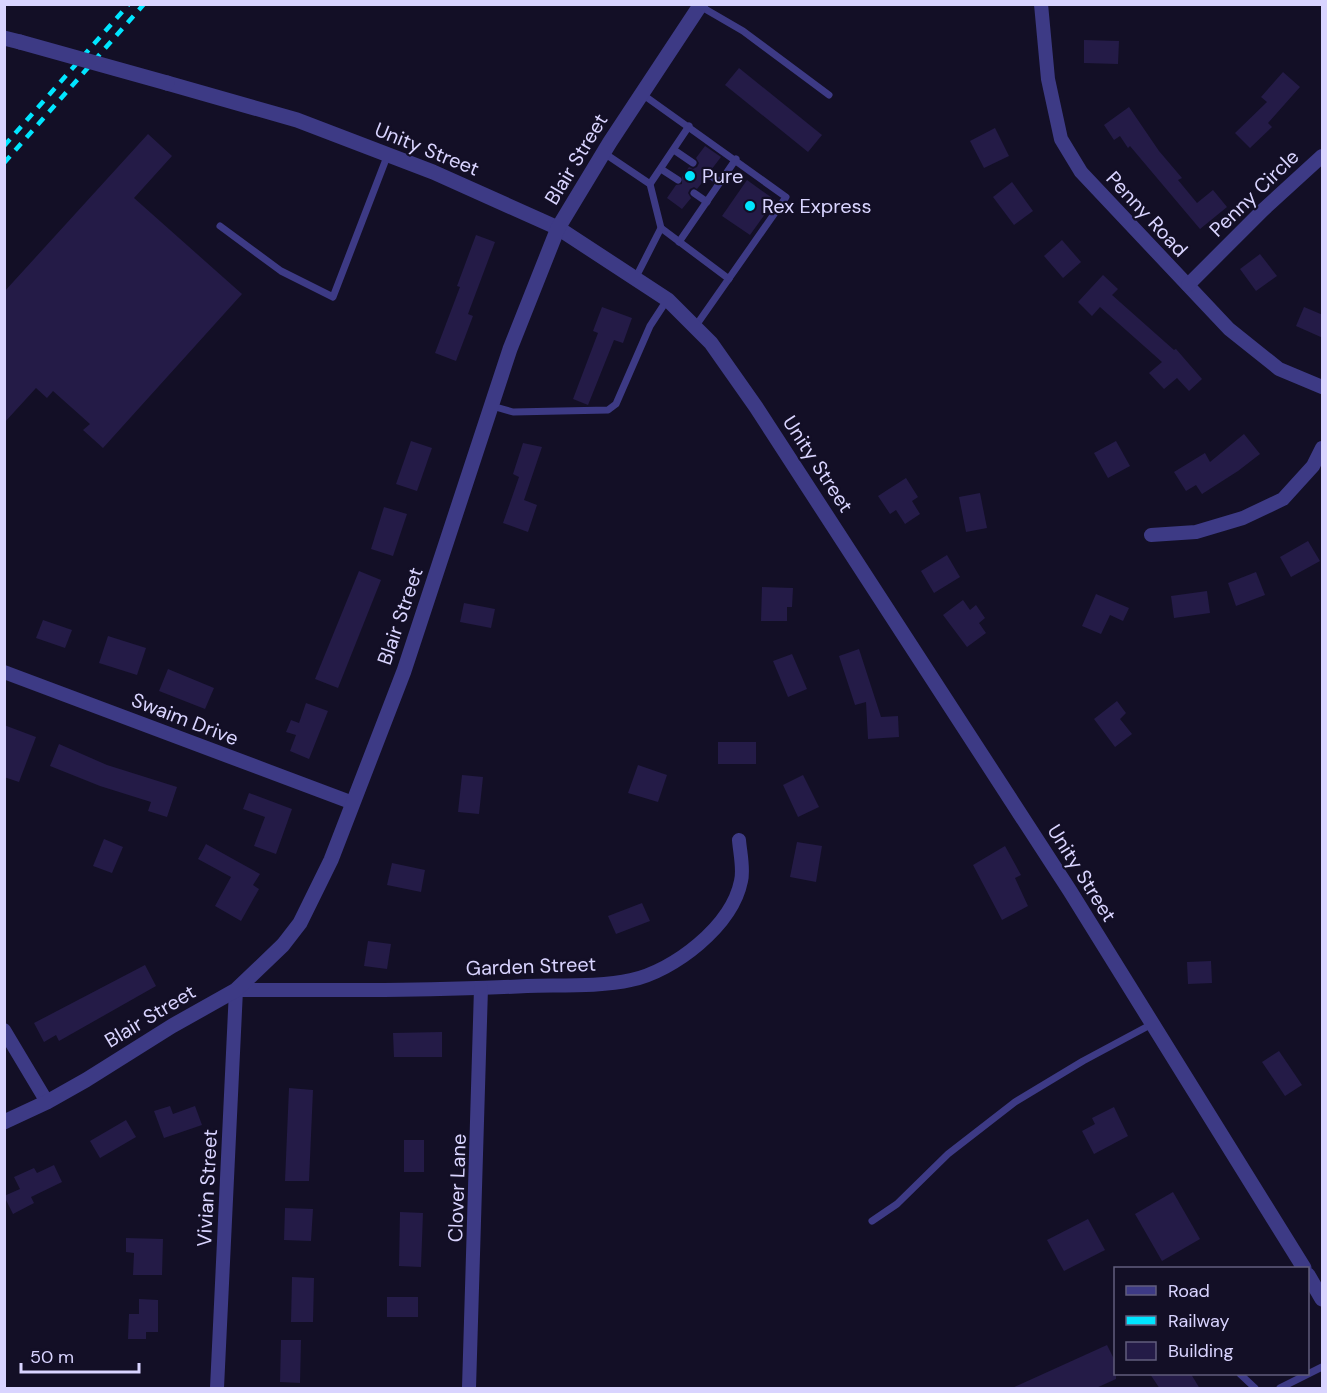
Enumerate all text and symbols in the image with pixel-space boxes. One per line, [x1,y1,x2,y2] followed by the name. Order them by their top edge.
[539,109,613,209] street label: Blair Street
[371,116,483,182] street label: Unity Street
[1204,144,1304,242] street label: Penny Circle
[702,163,743,189] place label: Pure
[1101,166,1193,262] street label: Penny Road
[683,169,697,183] marker: Pure
[762,193,872,219] place label: Rex Express
[743,199,757,213] marker: Rex Express
[777,411,859,517] street label: Unity Street
[371,564,429,668] street label: Blair Street
[128,687,242,751] street label: Swaim Drive
[1042,819,1122,927] street label: Unity Street
[465,951,597,981] street label: Garden Street
[100,979,200,1053] street label: Blair Street
[191,1128,223,1248] street label: Vivian Street
[442,1133,472,1243] street label: Clover Lane
[1114,1267,1309,1375] legend
[1168,1279,1210,1303] text: Road
[1168,1309,1230,1333] text: Railway
[21,1336,140,1374] scale bar
[1168,1339,1233,1363] text: Building
[30,1345,74,1369] text: 50 m

